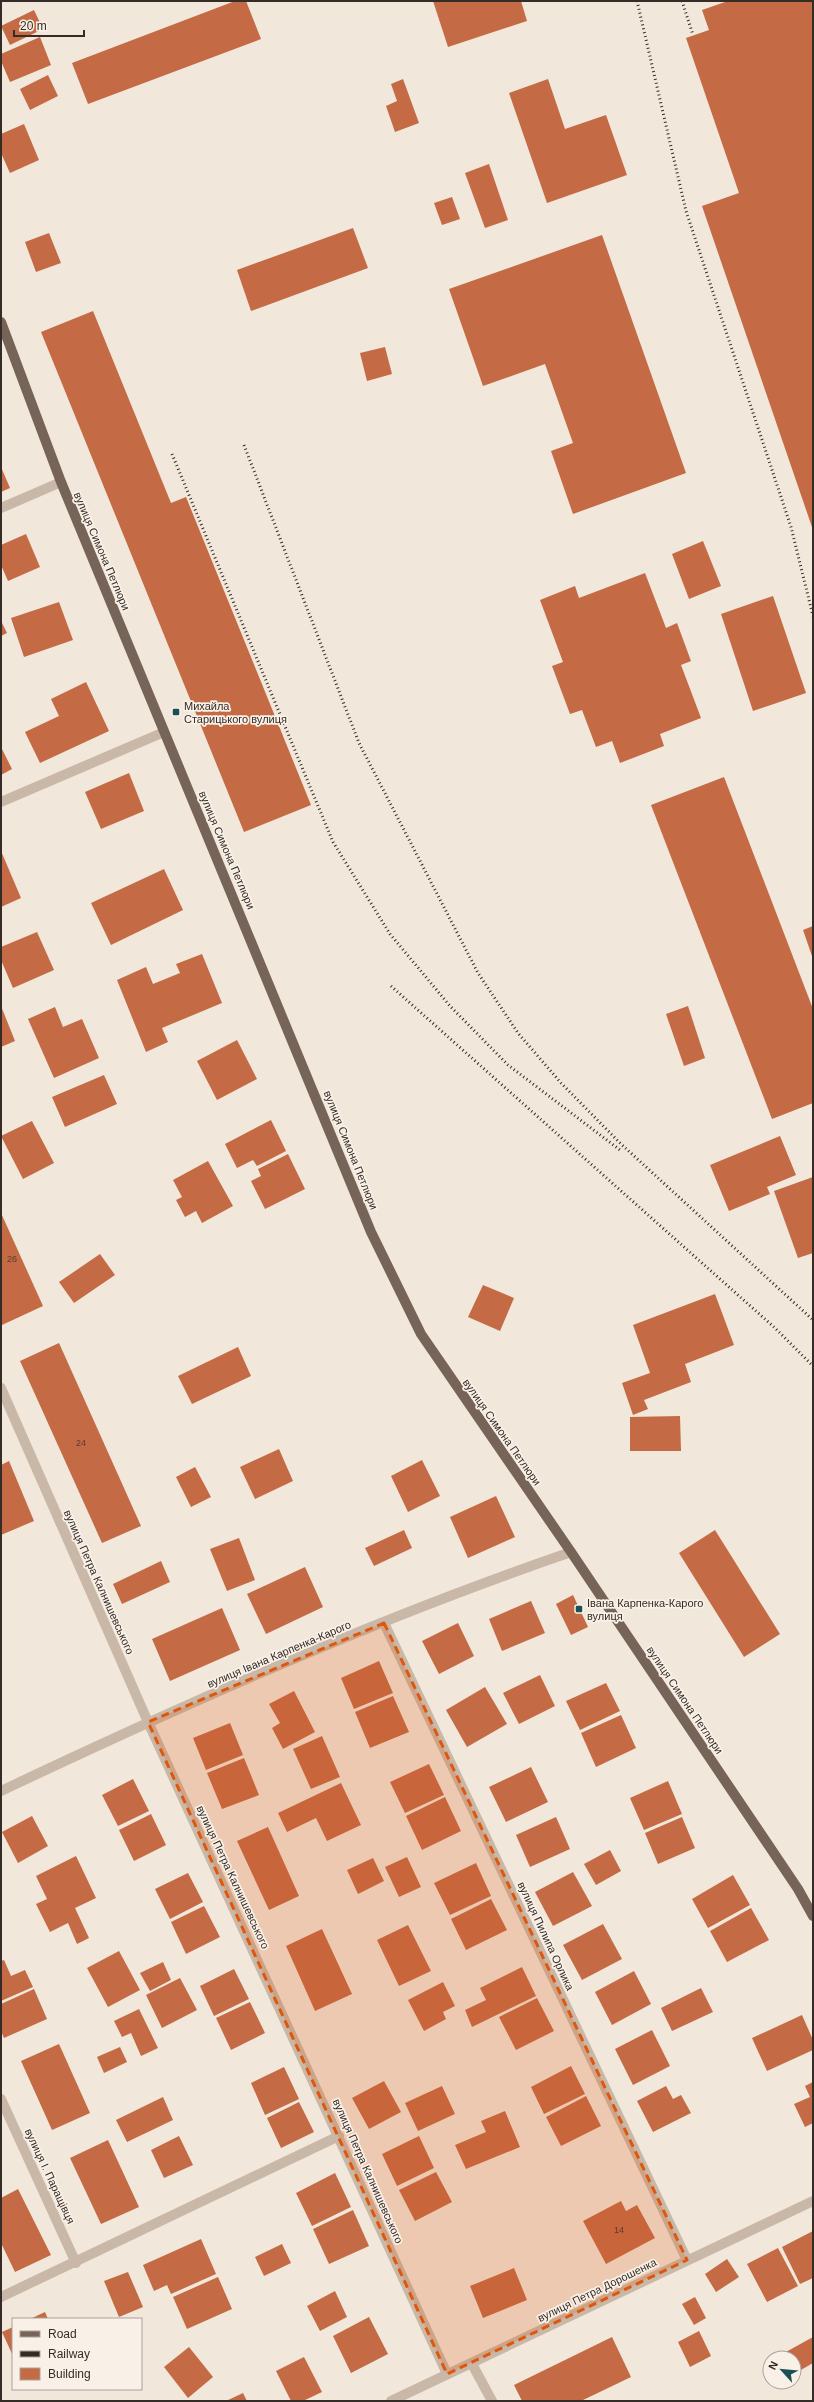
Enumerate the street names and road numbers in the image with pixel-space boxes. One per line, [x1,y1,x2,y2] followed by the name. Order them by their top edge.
[72,490,132,612] street label: вулиця Симона Петлюри
[197,789,257,911] street label: вулиця Симона Петлюри
[322,1089,380,1211] street label: вулиця Симона Петлюри
[461,1376,543,1488] street label: вулиця Симона Петлюри
[62,1508,136,1656] street label: вулиця Петра Калнишевського
[205,1618,353,1690] street label: вулиця Івана Карпенка-Карого
[644,1644,726,1756] street label: вулиця Симона Петлюри
[194,1803,272,1951] street label: вулиця Петра Калнишевського
[516,1880,577,1993] street label: вулиця Пилипа Орлика
[331,2097,405,2245] street label: вулиця Петра Калнишевського
[23,2126,77,2226] street label: вулиця І. Паращівця
[536,2256,659,2324] street label: вулиця Петра Дорошенка

